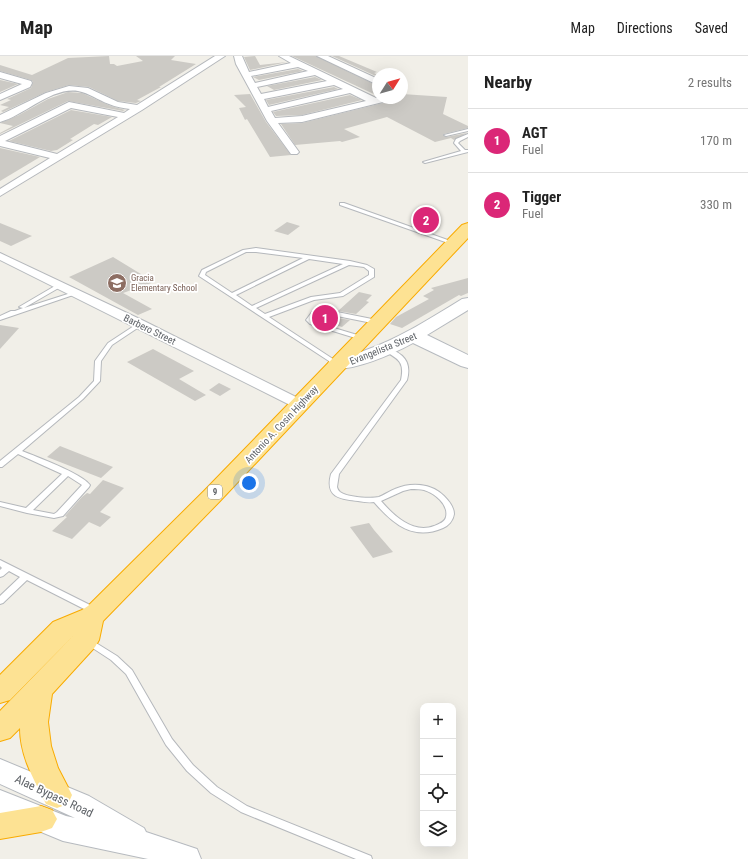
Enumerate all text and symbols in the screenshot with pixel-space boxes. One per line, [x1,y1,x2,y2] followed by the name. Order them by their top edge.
[20,16,53,39] text: Map
[571,20,595,36] text: Map
[617,20,673,36] text: Directions
[695,20,728,36] text: Saved
[372,68,408,104] north arrow
[484,72,532,92] text: Nearby
[688,75,732,90] text: 2 results
[522,124,548,142] text: AGT
[494,133,500,148] text: 1
[700,133,732,148] text: 170 m
[522,142,543,157] text: Fuel
[522,188,561,206] text: Tigger
[494,197,500,212] text: 2
[700,197,732,212] text: 330 m
[413,205,439,235] pin: 2
[522,206,543,221] text: Fuel
[106,272,128,294] school or university icon: Gracia Elementary School
[131,273,197,293] place label: Gracia Elementary School
[312,303,338,333] pin: 1
[122,312,178,347] street label: Barbero Street
[348,330,418,367] street label: Evangelista Street
[243,383,320,465] street label: Antonio A. Cosin Highway
[239,473,259,493] your location
[208,485,222,499] road number: 9
[420,703,456,847] map controls
[420,703,456,739] button: +
[420,739,456,775] button: −
[13,772,95,820] street label: Alae Bypass Road
[420,775,456,811] button: locate
[420,811,456,847] button: layers

